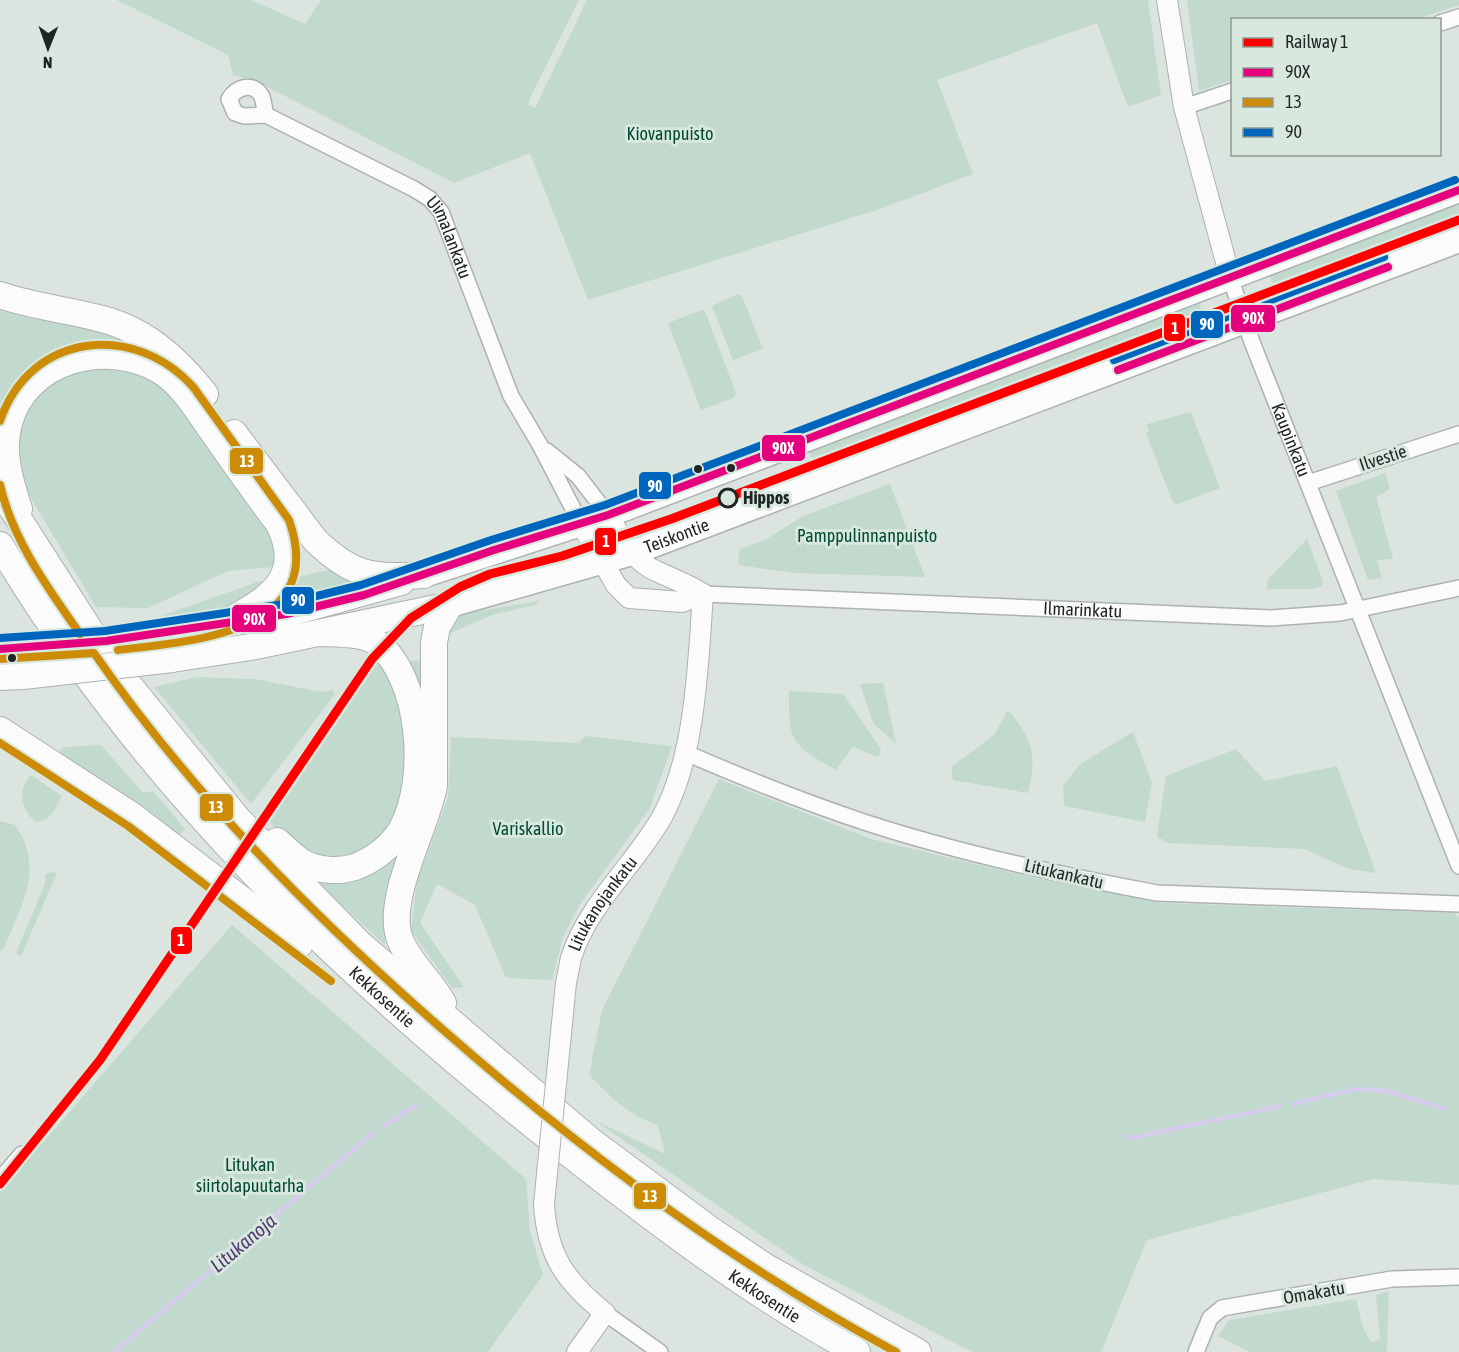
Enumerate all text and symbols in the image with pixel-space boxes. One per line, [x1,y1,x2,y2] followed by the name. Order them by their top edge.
[18,18,78,78] north arrow
[1231,18,1441,156] legend
[1285,31,1348,52] text: Railway 1
[43,54,53,72] text: N
[1285,61,1311,82] text: 90X
[1285,91,1302,112] text: 13
[1285,121,1302,142] text: 90
[627,123,713,144] park label: Kiovanpuisto
[422,191,476,281] street label: Uimalankatu
[1230,304,1276,333] line badge: 90X
[1242,309,1265,327] text: 90X
[1190,310,1224,339] line badge: 90
[1163,313,1186,342] line badge: 1
[1199,315,1215,333] text: 90
[1171,319,1179,337] text: 1
[1267,400,1315,480] street label: Kaupinkatu
[761,434,806,462] line badge: 90X
[772,439,795,457] text: 90X
[1357,440,1409,475] street label: Ilvestie
[229,447,264,475] line badge: 13
[239,452,255,470] text: 13
[725,462,737,474] unlabelled marker
[692,463,704,475] unlabelled marker
[638,471,672,500] line badge: 90
[647,477,663,495] text: 90
[743,487,790,508] place label: Hippos
[718,488,738,508] marker: Hippos
[641,514,712,557] street label: Teiskontie
[797,525,937,546] park label: Pamppulinnanpuisto
[594,527,617,556] line badge: 1
[602,532,610,550] text: 1
[281,586,315,615] line badge: 90
[290,591,306,609] text: 90
[1043,597,1123,622] street label: Ilmarinkatu
[231,604,277,633] line badge: 90X
[243,610,266,628] text: 90X
[6,652,18,664] unlabelled marker
[199,793,234,822] line badge: 13
[208,798,224,816] text: 13
[493,818,563,839] park label: Variskallio
[563,852,641,954] street label: Litukanojankatu
[1023,854,1106,893] street label: Litukankatu
[170,926,193,955] line badge: 1
[177,931,185,949] text: 1
[345,962,419,1032] street label: Kekkosentie
[196,1154,304,1196] park label: Litukan siirtolapuutarha
[633,1182,667,1210] line badge: 13
[642,1187,658,1205] text: 13
[205,1209,280,1277] water label: Litukanoja
[725,1265,804,1327] street label: Kekkosentie
[1282,1277,1346,1308] street label: Omakatu

